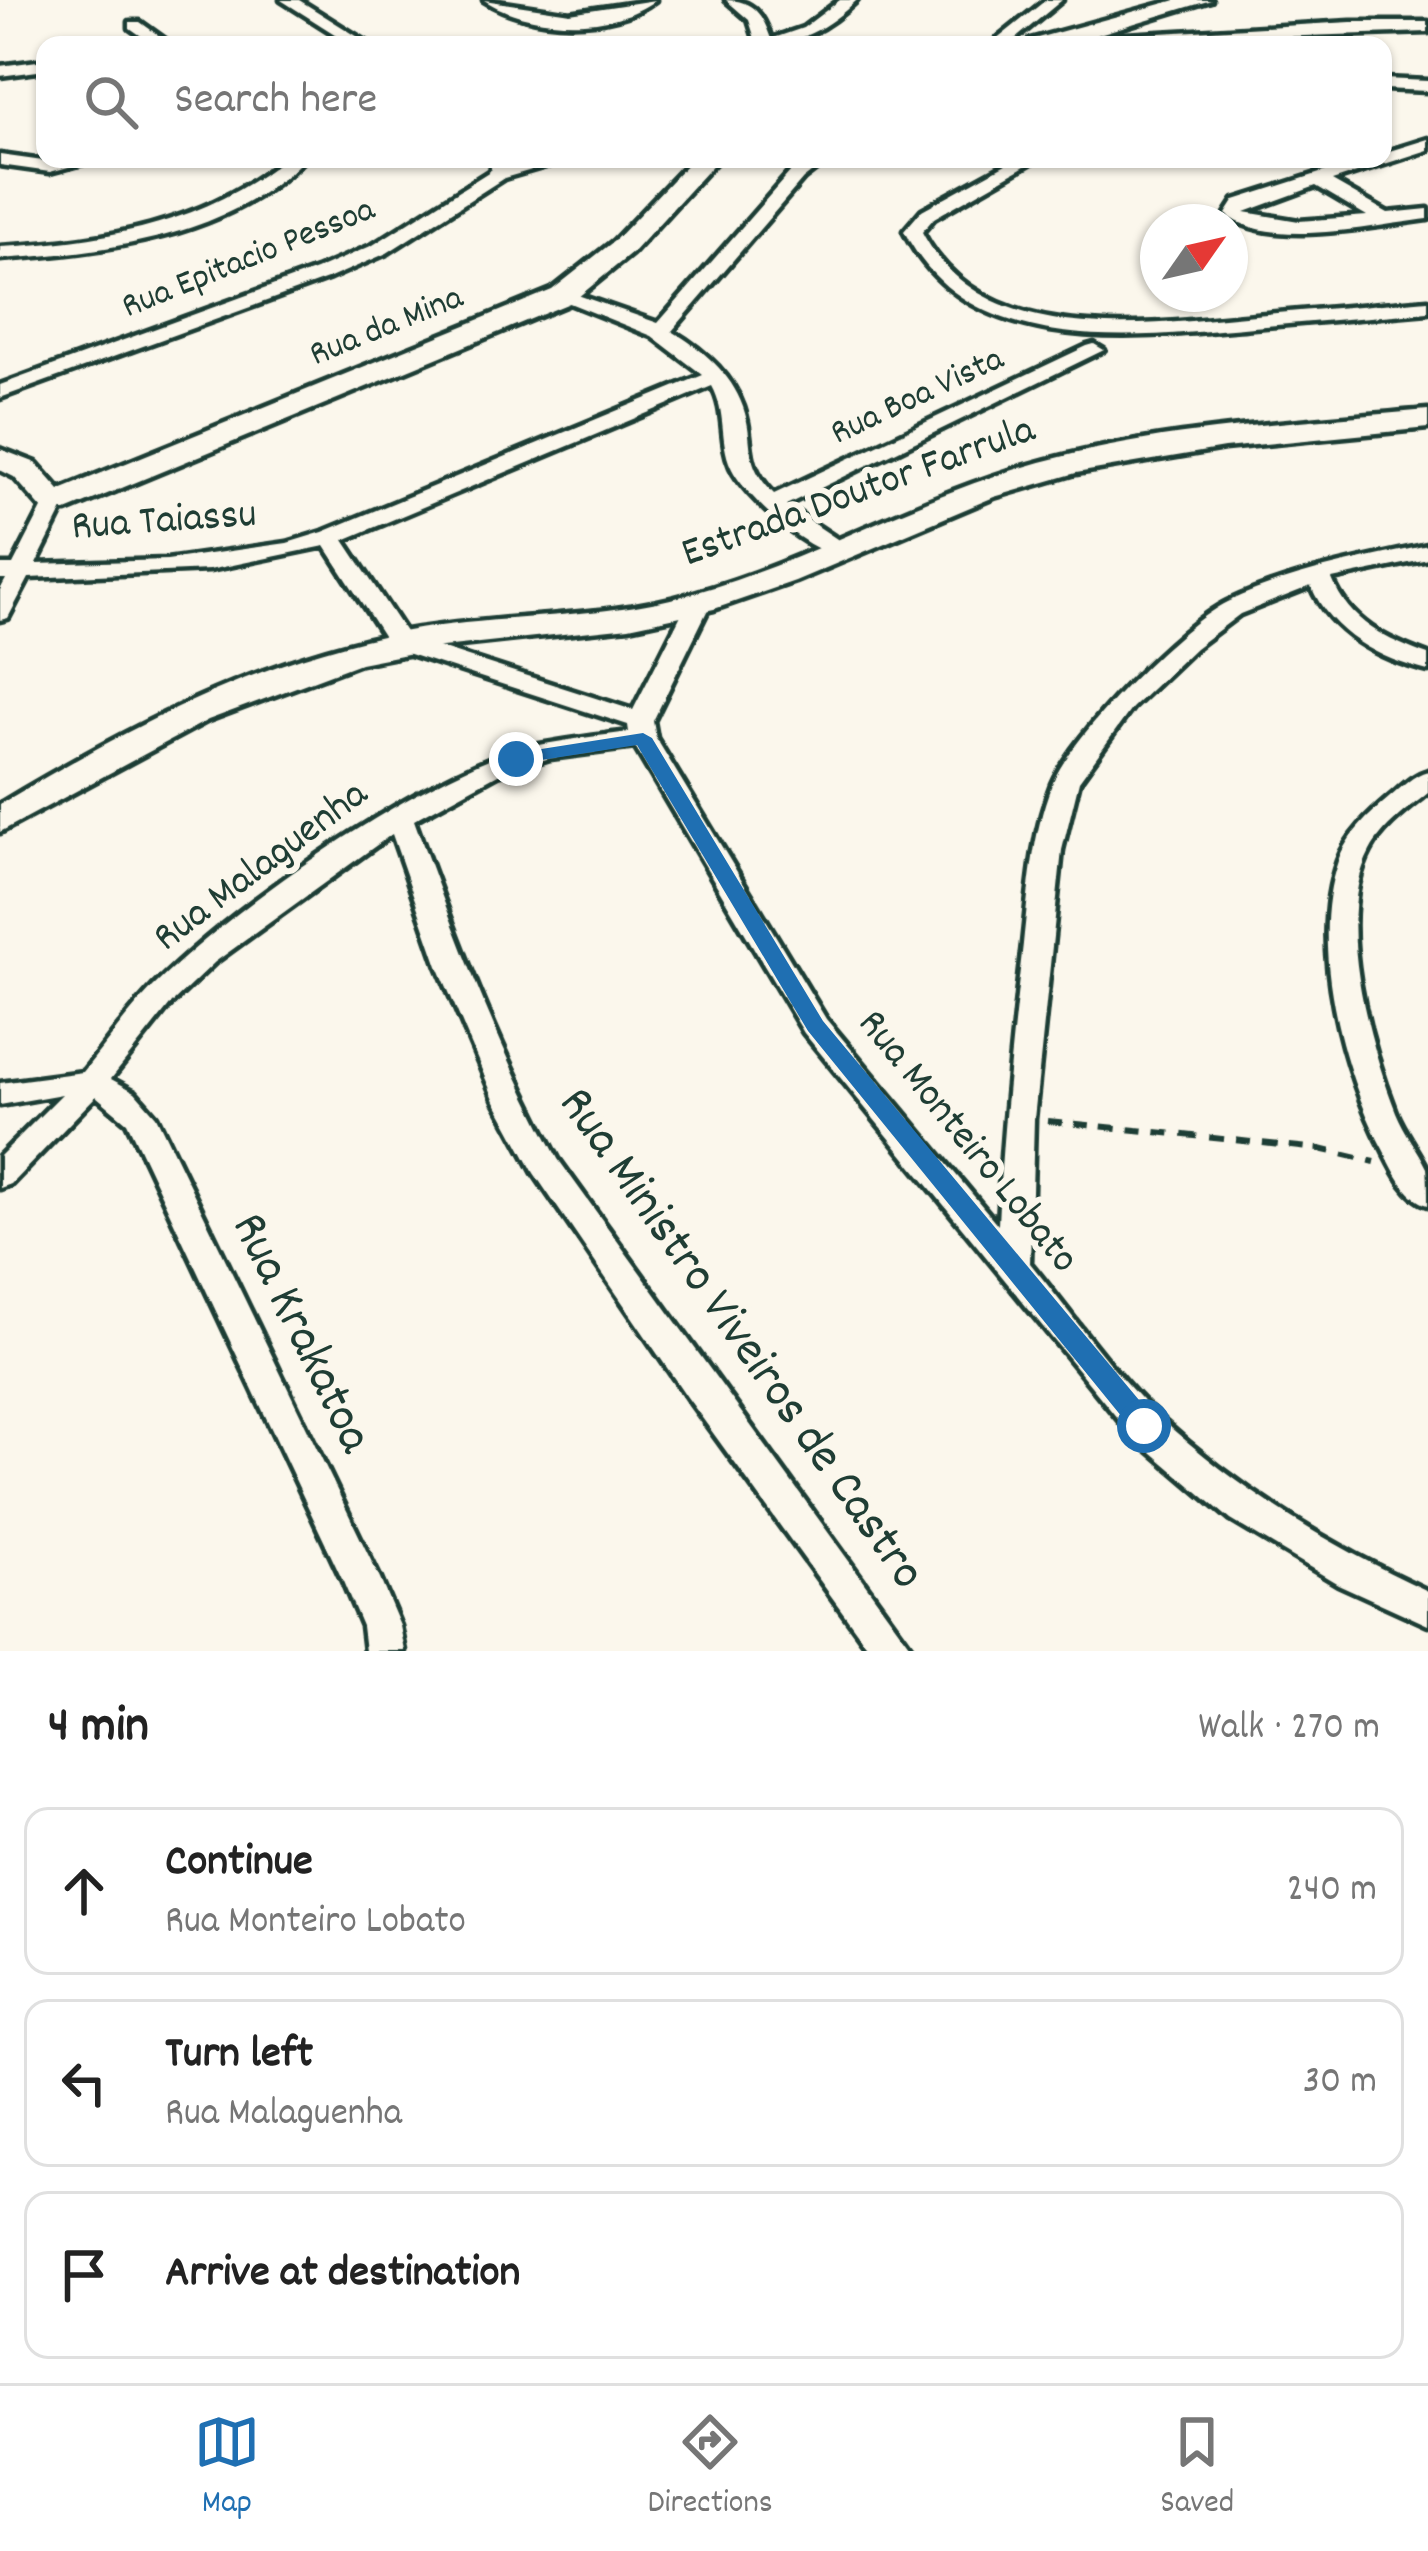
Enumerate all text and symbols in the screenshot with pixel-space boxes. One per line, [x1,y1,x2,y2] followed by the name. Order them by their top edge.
[36,36,1392,168] search box
[78,69,144,135] icon: search
[174,70,377,134] text: Search here
[115,185,384,334] street label: Rua Epitacio Pessoa
[1140,204,1248,312] north arrow
[302,273,473,382] street label: Rua da Mina
[823,335,1014,461] street label: Rua Boa Vista
[674,402,1045,586] street label: Estrada Doutor Farrula
[70,487,258,559] street label: Rua Taiassu
[489,732,543,786] route end
[142,766,383,969] street label: Rua Malaguenha
[841,998,1091,1288] street label: Rua Monteiro Lobato
[538,1074,940,1606] street label: Rua Ministro Viveiros de Castro
[210,1202,389,1467] street label: Rua Krakatoa
[1117,1399,1171,1453] route start
[48,1693,149,1765] text: 4 min
[1198,1702,1380,1757] text: Walk · 270 m
[165,1832,313,1896] text: Continue
[51,1858,117,1924] icon: ahead
[1287,1864,1377,1919] text: 240 m
[165,1896,466,1951] text: Rua Monteiro Lobato
[165,2024,313,2088] text: Turn left
[51,2050,117,2116] icon: left
[1303,2056,1377,2111] text: 30 m
[165,2088,402,2143] text: Rua Malaguenha
[51,2242,117,2308] icon: arrive
[165,2243,520,2307] text: Arrive at destination
[194,2409,260,2528] tab: Map
[648,2409,773,2528] tab: Directions
[1160,2409,1234,2528] tab: Saved

